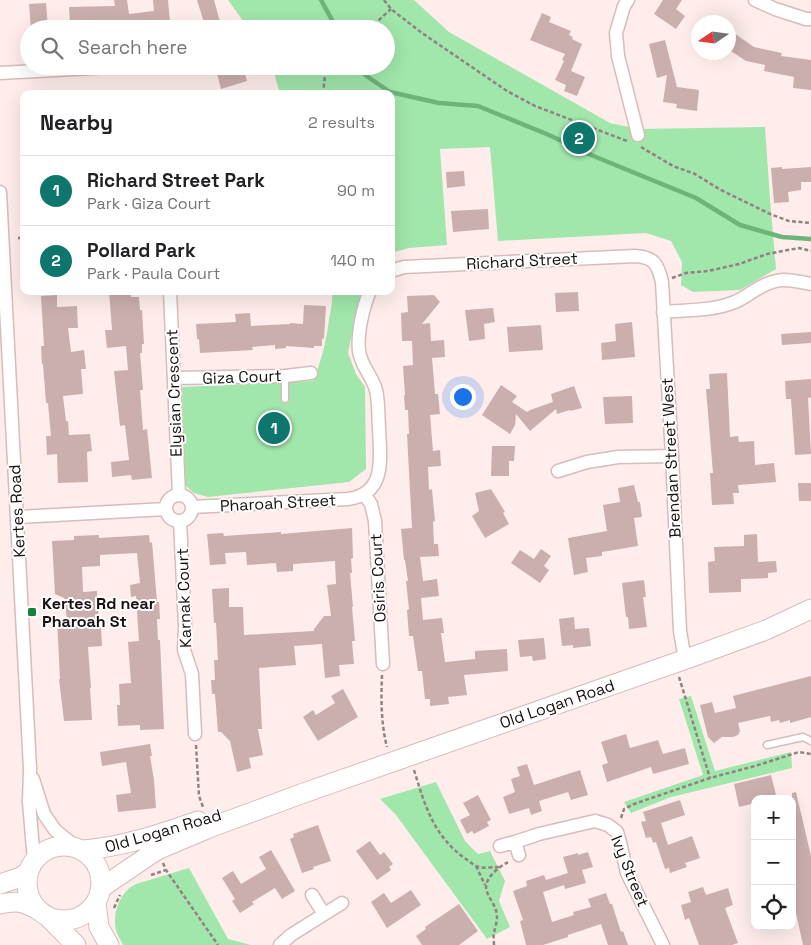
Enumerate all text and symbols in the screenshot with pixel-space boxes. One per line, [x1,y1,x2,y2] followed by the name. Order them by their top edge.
[691,15,736,60] north arrow
[20,20,395,75] search box
[38,34,66,62] icon: search
[78,35,188,60] text: Search here
[40,109,113,136] text: Nearby
[308,112,375,133] text: 2 results
[563,119,595,157] pin: 2
[87,168,265,193] text: Richard Street Park
[52,180,60,201] text: 1
[337,180,375,201] text: 90 m
[87,193,211,214] text: Park · Giza Court
[87,238,196,263] text: Pollard Park
[466,248,578,274] street label: Richard Street
[51,250,61,271] text: 2
[330,250,375,271] text: 140 m
[87,263,220,284] text: Park · Paula Court
[161,329,187,457] street label: Elysian Crescent
[202,365,282,389] street label: Giza Court
[656,377,686,539] street label: Brendan Street West
[450,384,476,410] your location
[258,409,290,447] pin: 1
[4,464,30,558] street label: Kertes Road
[219,489,337,517] street label: Pharoah Street
[365,533,391,623] street label: Osiris Court
[172,548,196,648] street label: Karnak Court
[42,593,155,632] place label: Kertes Rd near Pharoah St
[26,606,38,618] marker: Kertes Rd near Pharoah St
[497,674,617,734] street label: Old Logan Road
[751,795,796,930] map controls
[751,795,796,840] button: +
[102,804,224,858] street label: Old Logan Road
[606,832,654,910] street label: Ivy Street
[751,840,796,885] button: −
[751,885,796,930] button: locate

